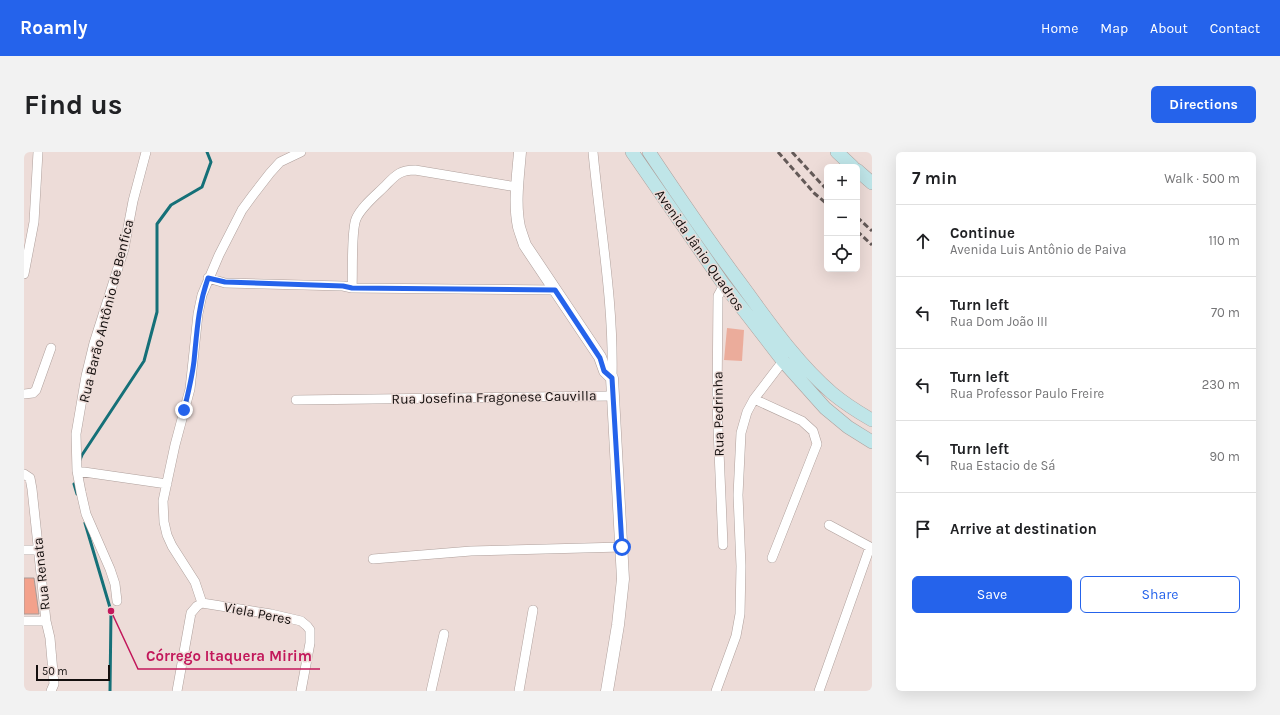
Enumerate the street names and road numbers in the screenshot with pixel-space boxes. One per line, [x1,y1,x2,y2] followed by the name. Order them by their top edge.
[651,186,748,314] street label: Avenida Jânio Quadros
[75,218,138,405] street label: Rua Barão Antônio de Benfica
[709,371,728,457] street label: Rua Pedrinha
[391,387,597,408] street label: Rua Josefina Fragonese Cauvilla
[29,537,54,611] street label: Rua Renata
[223,599,293,628] street label: Viela Peres

